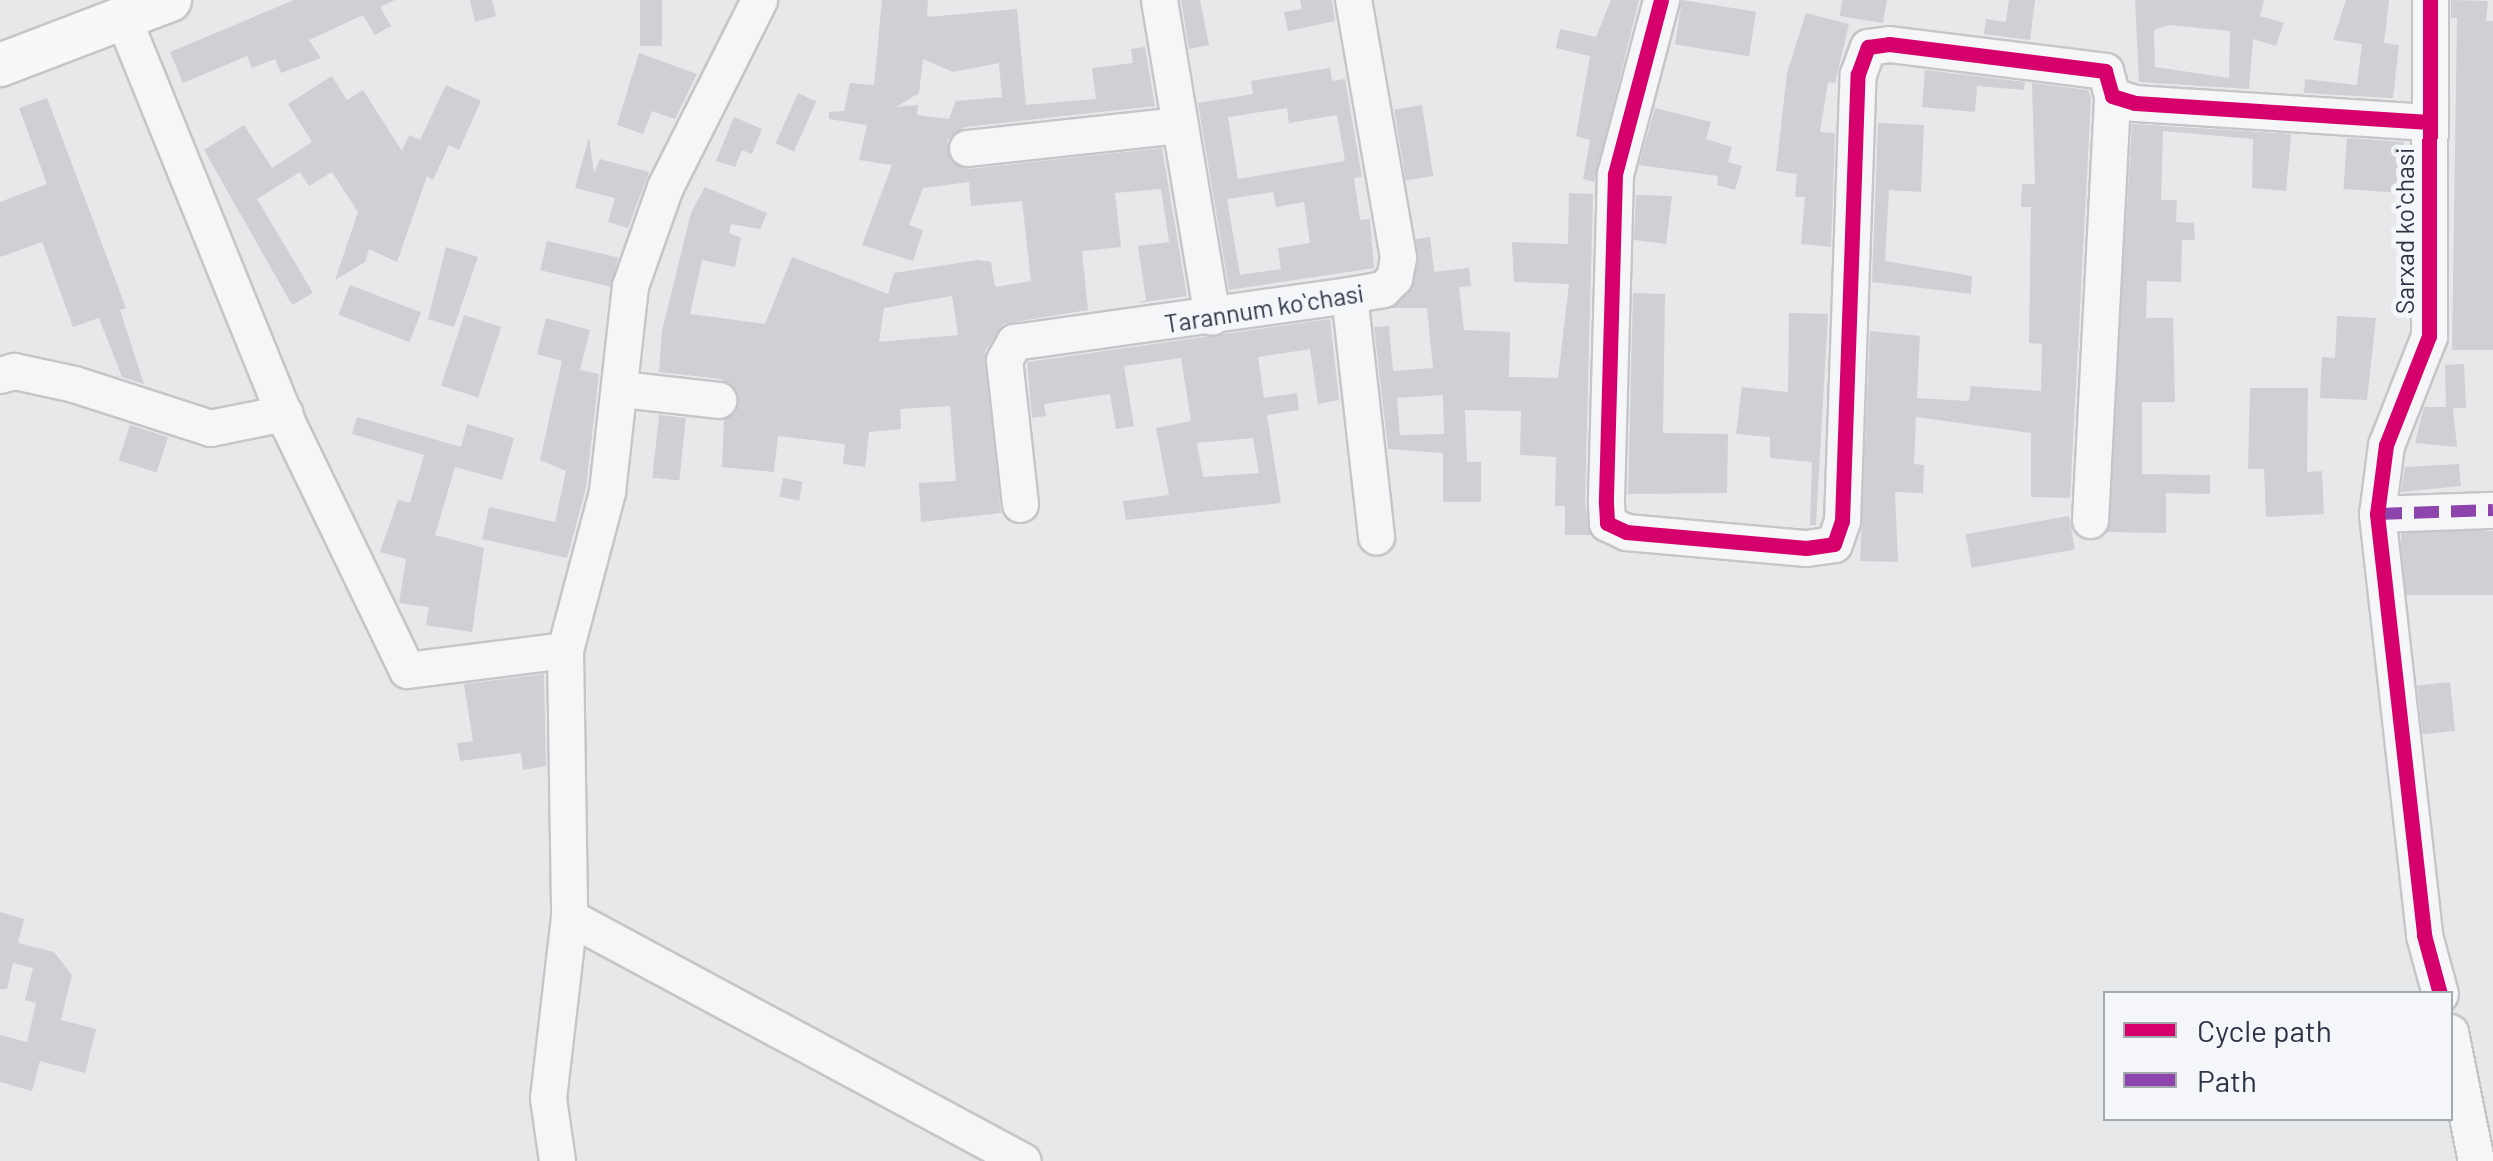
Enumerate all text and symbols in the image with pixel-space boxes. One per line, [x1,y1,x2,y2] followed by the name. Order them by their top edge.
[2389,148,2419,314] street label: Sarxad koʻchasi
[1162,277,1366,339] street label: Tarannum koʻchasi
[2103,991,2453,1121] legend
[2197,1012,2332,1048] text: Cycle path
[2197,1062,2257,1098] text: Path

